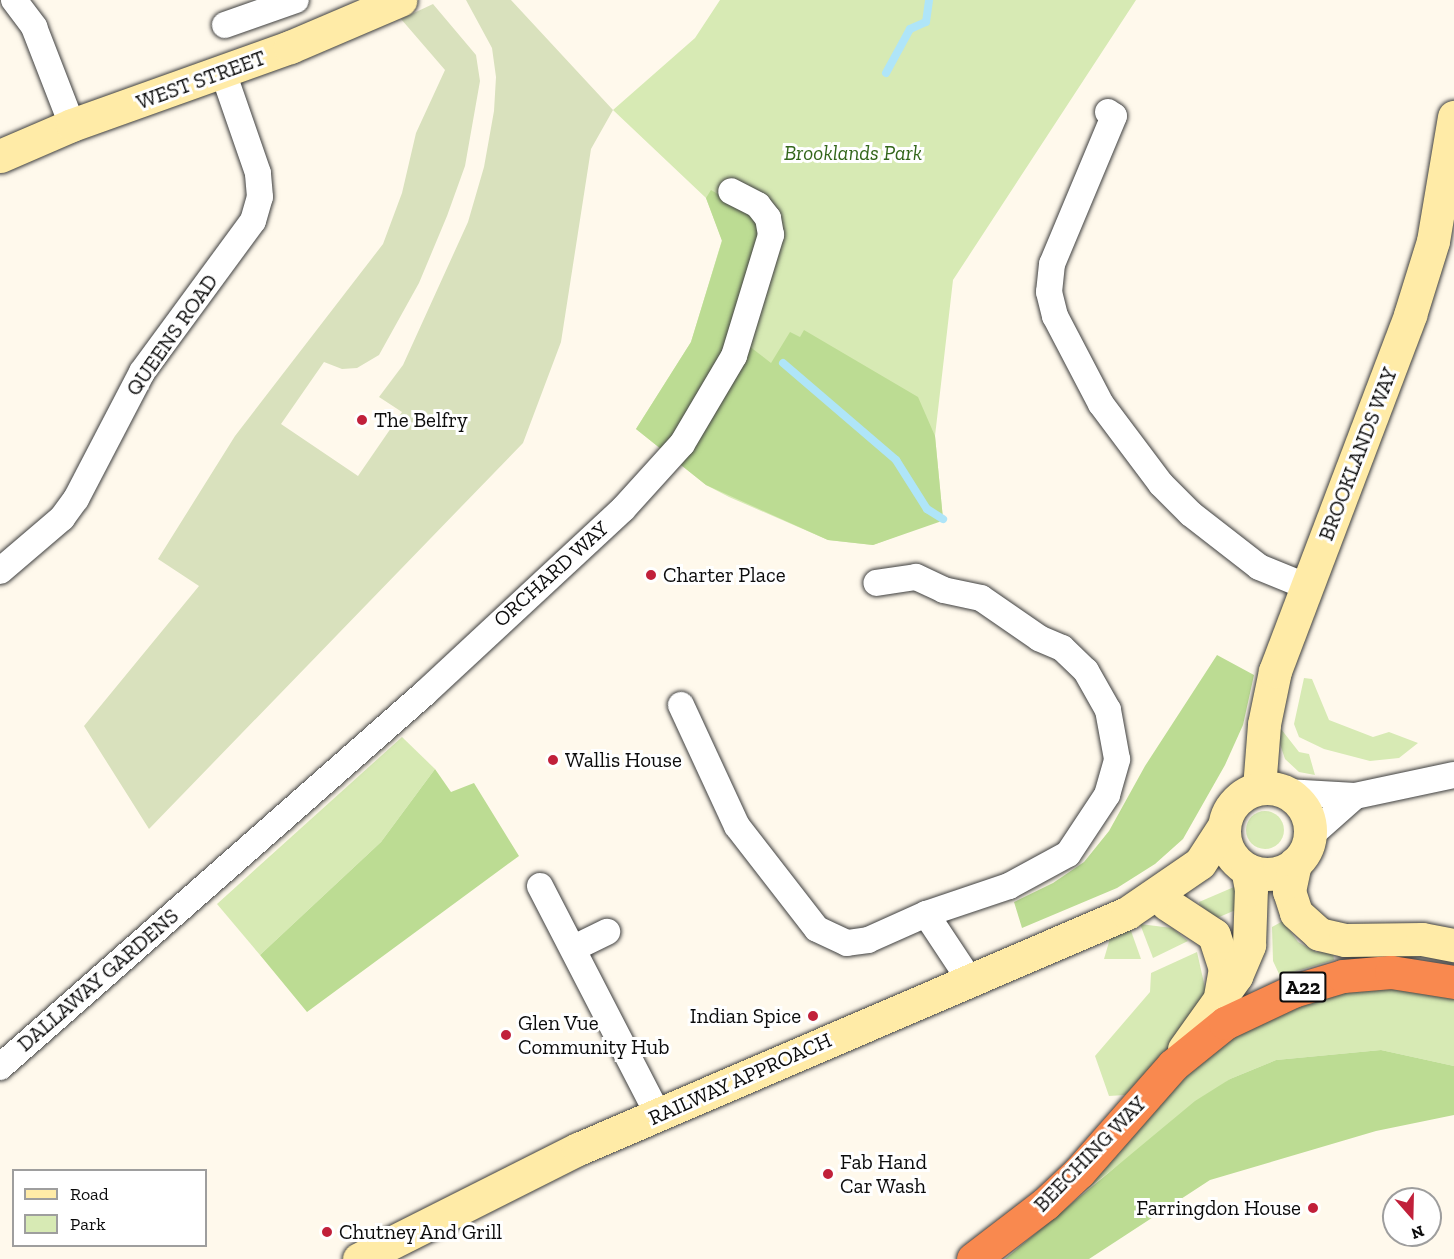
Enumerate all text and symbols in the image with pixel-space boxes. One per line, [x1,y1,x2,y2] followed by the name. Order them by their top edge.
[133,45,269,115] street label: WEST STREET
[784,140,922,166] park label: Brooklands Park
[121,269,223,401] street label: QUEENS ROAD
[1313,364,1403,544] street label: BROOKLANDS WAY
[374,407,468,433] place label: The Belfry
[355,413,369,427] marker: The Belfry
[488,516,614,632] street label: ORCHARD WAY
[663,562,786,588] place label: Charter Place
[644,568,658,582] marker: Charter Place
[565,747,682,773] place label: Wallis House
[546,753,560,767] marker: Wallis House
[12,903,184,1057] street label: DALLAWAY GARDENS
[1279,970,1327,1004] road number: A22
[690,1003,801,1029] place label: Indian Spice
[806,1009,820,1023] marker: Indian Spice
[518,1010,670,1060] place label: Glen Vue Community Hub
[644,1027,836,1131] street label: RAILWAY APPROACH
[499,1028,513,1042] marker: Glen Vue Community Hub
[1028,1091,1152,1217] street label: BEECHING WAY
[840,1149,927,1199] place label: Fab Hand Car Wash
[821,1167,835,1181] marker: Fab Hand Car Wash
[12,1169,207,1247] legend
[70,1183,109,1205] text: Road
[1382,1187,1442,1247] north arrow
[1136,1195,1301,1221] place label: Farringdon House
[1306,1201,1320,1215] marker: Farringdon House
[70,1213,106,1235] text: Park
[339,1219,503,1245] place label: Chutney And Grill
[1409,1221,1427,1244] text: N
[320,1225,334,1239] marker: Chutney And Grill

